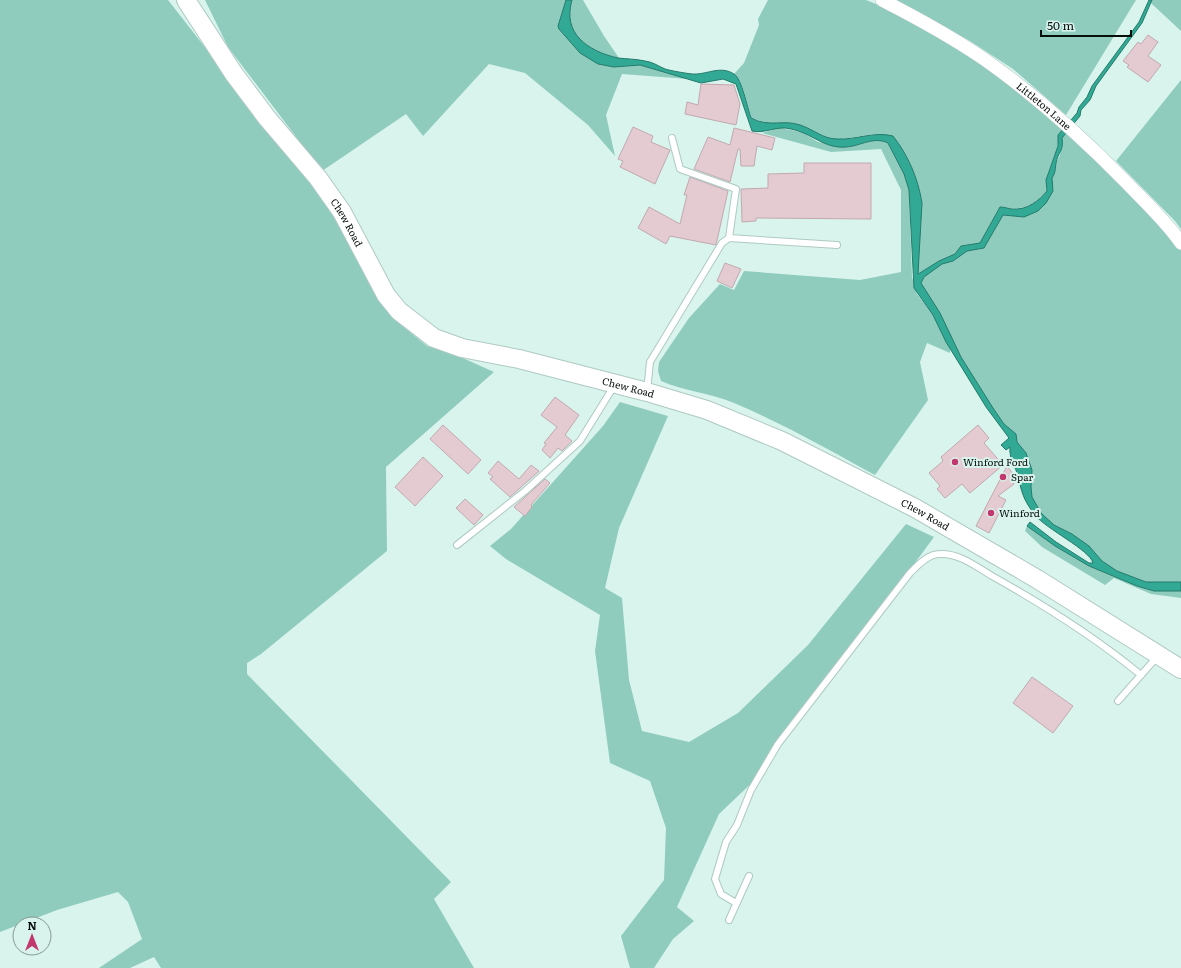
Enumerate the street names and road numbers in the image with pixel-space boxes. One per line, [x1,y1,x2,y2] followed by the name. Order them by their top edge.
[1014,78,1075,133] street label: Littleton Lane
[327,195,367,249] street label: Chew Road
[601,373,656,401] street label: Chew Road
[899,494,952,534] street label: Chew Road

